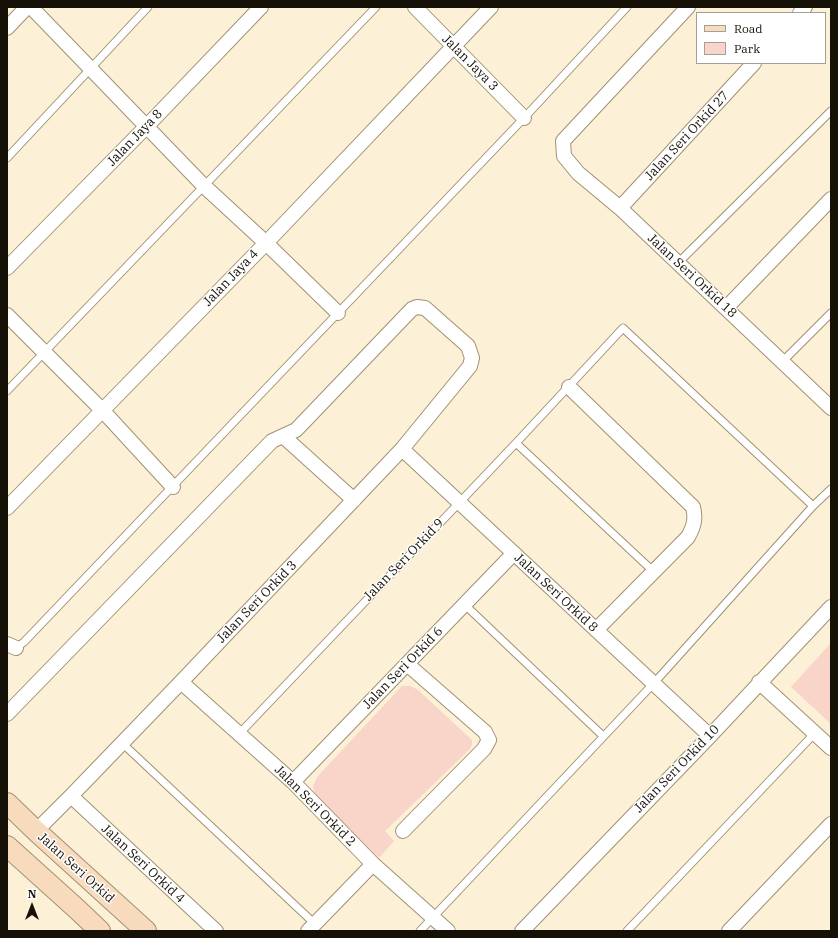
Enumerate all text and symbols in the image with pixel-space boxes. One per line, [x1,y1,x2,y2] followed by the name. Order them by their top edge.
[696,12,826,64] legend
[734,21,763,36] text: Road
[439,32,501,94] street label: Jalan Jaya 3
[734,41,760,56] text: Park
[642,88,732,184] street label: Jalan Seri Orkid 27
[104,106,166,170] street label: Jalan Jaya 8
[644,231,740,321] street label: Jalan Seri Orkid 18
[200,246,262,310] street label: Jalan Jaya 4
[361,516,447,604] street label: Jalan Seri Orkid 9
[511,550,601,636] street label: Jalan Seri Orkid 8
[214,558,300,646] street label: Jalan Seri Orkid 3
[360,624,446,712] street label: Jalan Seri Orkid 6
[631,722,723,816] street label: Jalan Seri Orkid 10
[271,762,359,850] street label: Jalan Seri Orkid 2
[98,821,188,907] street label: Jalan Seri Orkid 4
[35,830,117,906] street label: Jalan Seri Orkid
[12,886,52,926] north arrow
[28,887,36,901] text: N

